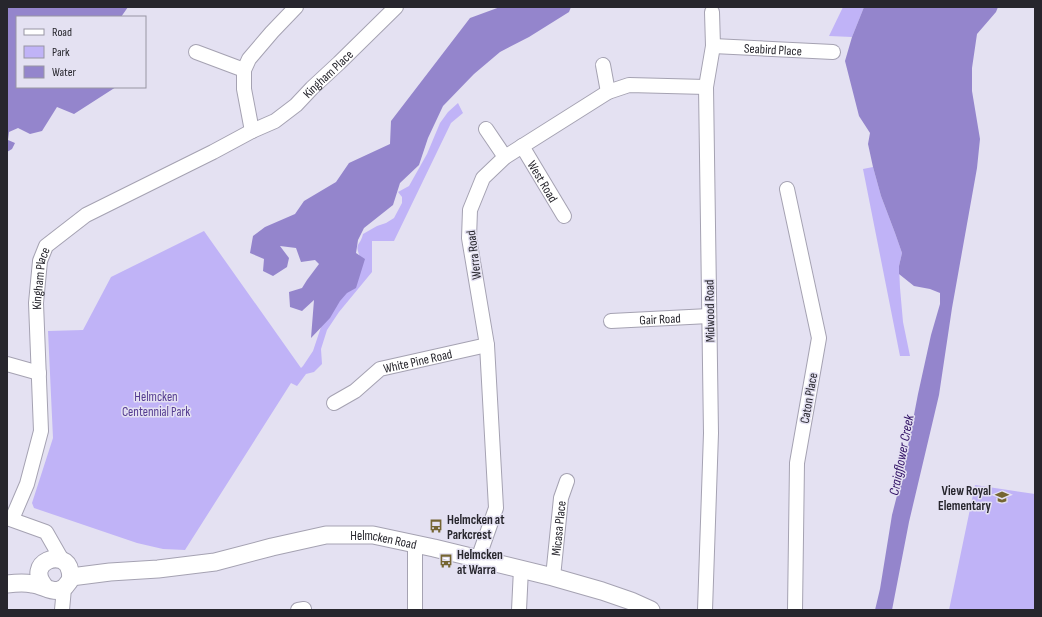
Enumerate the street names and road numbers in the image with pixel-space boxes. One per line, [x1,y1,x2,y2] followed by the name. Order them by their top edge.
[744,41,802,59] street label: Seabird Place
[300,47,357,102] street label: Kingham Place
[524,158,561,205] street label: West Road
[463,229,485,280] street label: Werra Road
[29,245,54,310] street label: Kingham Place
[701,279,719,342] street label: Midwood Road
[639,310,681,329] street label: Gair Road
[382,346,454,377] street label: White Pine Road
[797,372,821,425] street label: Caton Place
[548,500,570,557] street label: Micasa Place
[350,528,418,553] street label: Helmcken Road

